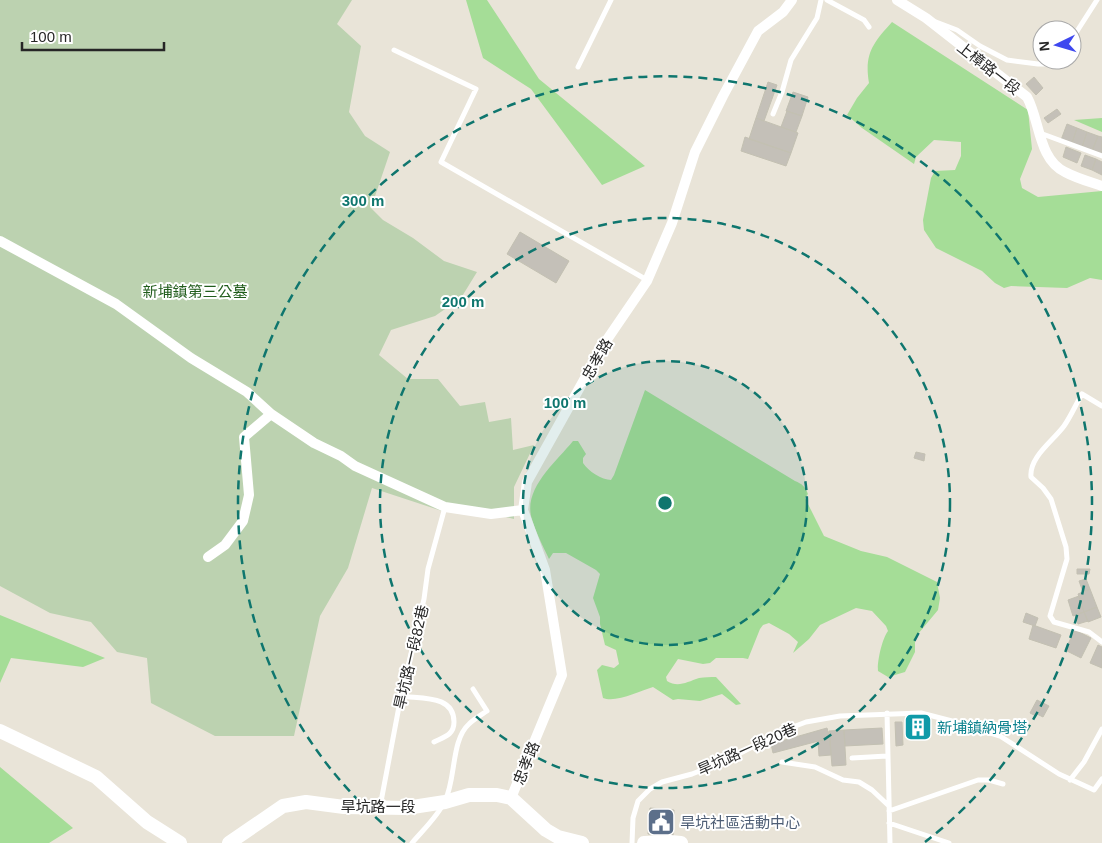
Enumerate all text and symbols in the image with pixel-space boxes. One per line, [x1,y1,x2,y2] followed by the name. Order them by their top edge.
[22,20,165,52] scale bar
[1032,20,1082,70] north arrow
[30,28,72,45] text: 100 m
[954,38,1024,98] street label: 上樟路一段
[1036,40,1052,52] text: N
[342,192,384,209] text: 300 m
[142,283,248,300] park label: 新埔鎮第三公墓
[442,293,484,310] text: 200 m
[578,335,616,383] street label: 忠孝路
[544,394,586,411] text: 100 m
[656,494,674,512] centre of rings
[391,603,431,711] street label: 旱坑路一段82巷
[903,712,933,742] building icon: 新埔鎮納骨塔
[937,719,1027,736] place label: 新埔鎮納骨塔
[695,720,799,778] street label: 旱坑路一段20巷
[510,739,542,787] street label: 忠孝路
[340,798,416,815] street label: 旱坑路一段
[646,807,676,837] public building icon: 旱坑社區活動中心
[680,814,800,831] place label: 旱坑社區活動中心

